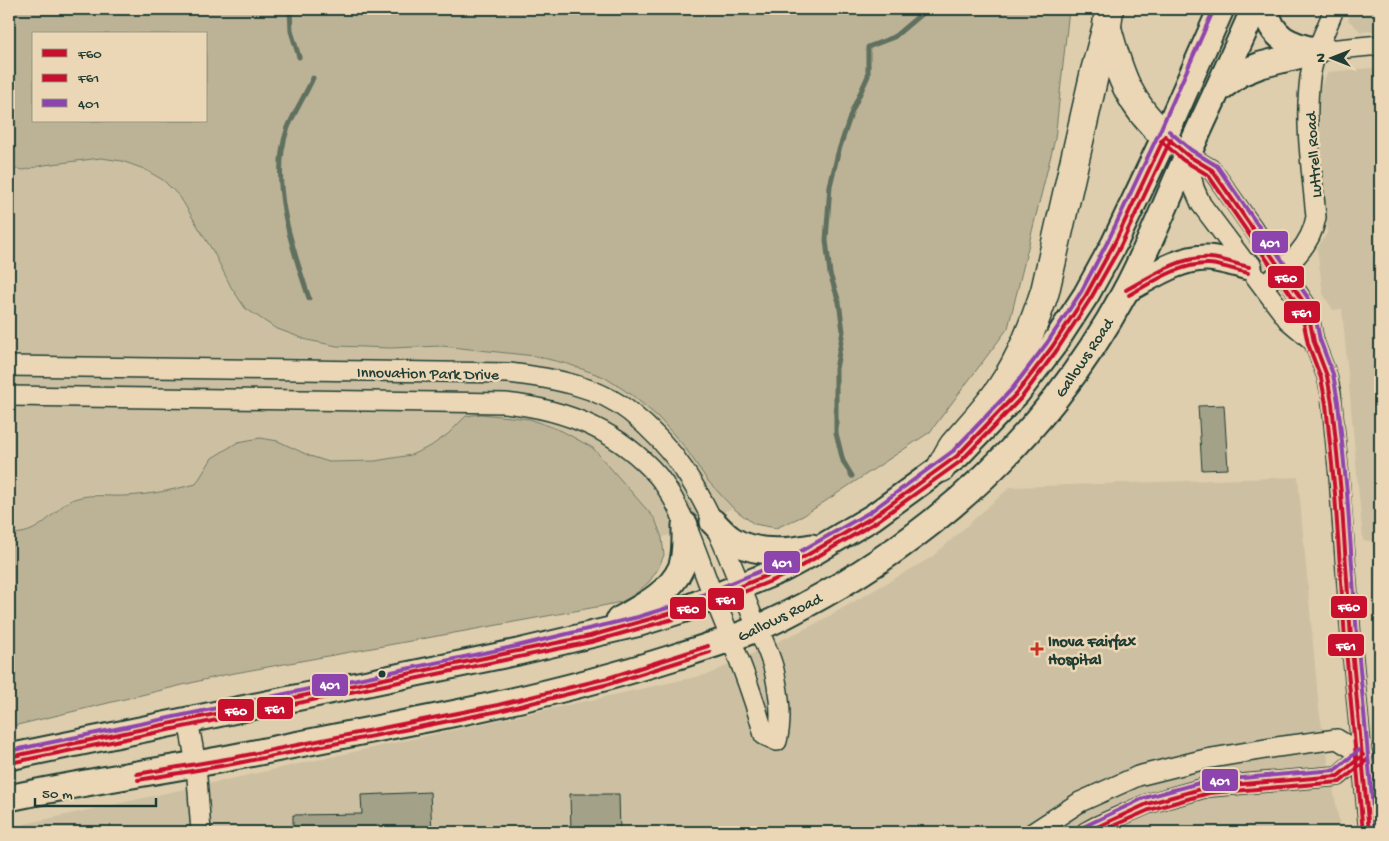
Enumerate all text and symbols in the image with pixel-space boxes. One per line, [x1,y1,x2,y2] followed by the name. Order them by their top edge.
[32,32,208,122] legend
[1306,32,1356,82] north arrow
[77,46,102,64] text: F60
[1313,53,1330,63] text: N
[77,70,99,88] text: F61
[78,96,100,114] text: 401
[1303,110,1328,198] street label: Luttrell Road
[1251,230,1289,254] line badge: 401
[1259,236,1280,253] text: 401
[1267,265,1305,289] line badge: F60
[1274,271,1297,288] text: F60
[1283,300,1321,324] line badge: F61
[1291,306,1312,323] text: F61
[1052,314,1120,402] street label: Gallows Road
[357,365,500,386] street label: Innovation Park Drive
[763,550,801,574] line badge: 401
[771,556,792,573] text: 401
[707,587,745,611] line badge: F61
[735,590,827,648] street label: Gallows Road
[715,593,736,610] text: F61
[1330,595,1368,619] line badge: F60
[669,596,707,620] line badge: F60
[1337,600,1360,617] text: F60
[676,602,699,619] text: F60
[1048,633,1136,671] place label: Inova Fairfax Hospital
[1327,633,1365,657] line badge: F61
[1335,639,1356,656] text: F61
[1030,642,1044,656] marker: Inova Fairfax Hospital
[377,669,387,679] unlabelled marker
[311,673,349,697] line badge: 401
[319,678,340,695] text: 401
[256,696,294,720] line badge: F61
[217,698,255,722] line badge: F60
[264,702,285,719] text: F61
[224,704,247,721] text: F60
[1201,768,1239,792] line badge: 401
[1209,774,1230,791] text: 401
[35,776,156,808] scale bar
[42,786,73,804] text: 50 m

